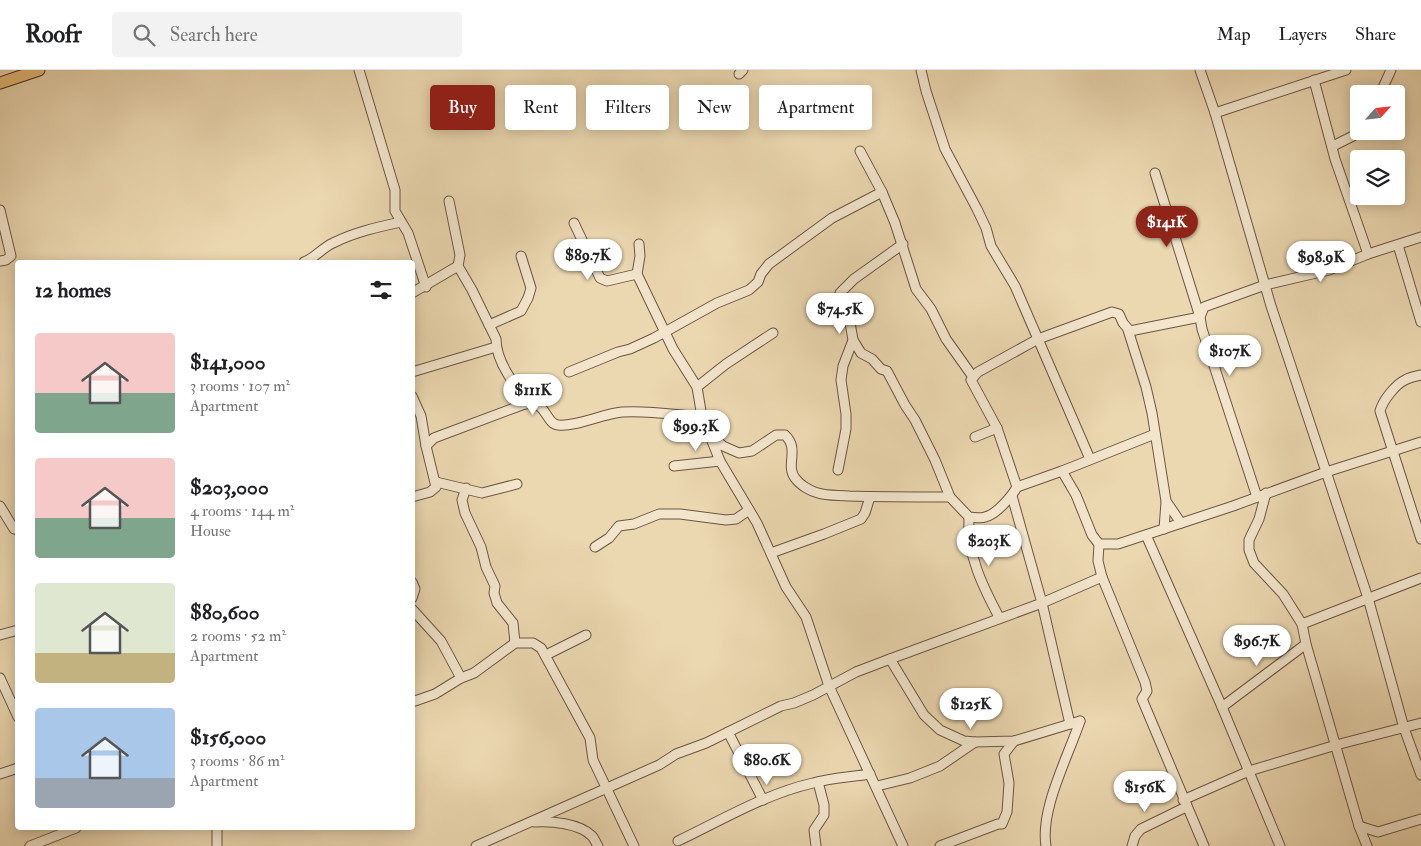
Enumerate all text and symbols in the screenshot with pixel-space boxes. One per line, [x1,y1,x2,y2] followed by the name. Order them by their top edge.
[112,12,462,57] search box
[25,19,82,50] text: Roofr
[130,21,158,49] icon: search
[170,23,258,47] text: Search here
[1217,23,1251,46] text: Map
[1279,23,1327,46] text: Layers
[1355,23,1396,46] text: Share
[430,85,495,130] chip: Buy
[505,85,576,130] chip: Rent
[586,85,669,130] chip: Filters
[679,85,749,130] chip: New
[759,85,872,130] chip: Apartment
[1350,85,1405,140] north arrow
[1350,85,1405,205] map controls
[1350,150,1405,205] button: layers
[1132,206,1202,248] pin: $141K
[1147,212,1187,232] text: $141K
[547,238,629,281] pin: $89.7K
[1280,240,1362,283] pin: $98.9K
[565,245,611,265] text: $89.7K
[1297,247,1345,267] text: $98.9K
[367,276,395,304] icon: filters
[35,277,111,304] text: 12 homes
[799,292,881,335] pin: $74.5K
[817,299,863,319] text: $74.5K
[1195,334,1265,377] pin: $107K
[1209,341,1251,361] text: $107K
[190,349,266,376] text: $141,000
[75,353,135,413] icon: home
[498,374,568,416] pin: $111K
[190,376,290,396] text: 3 rooms · 107 m²
[514,380,552,400] text: $111K
[190,396,258,416] text: Apartment
[655,410,737,452] pin: $99.3K
[673,416,719,436] text: $99.3K
[190,474,269,501] text: $203,000
[75,478,135,538] icon: home
[190,501,294,521] text: 4 rooms · 144 m²
[190,521,231,541] text: House
[954,524,1024,567] pin: $203K
[968,531,1010,551] text: $203K
[190,599,260,626] text: $80,600
[75,603,135,663] icon: home
[1216,624,1298,667] pin: $96.7K
[190,626,286,646] text: 2 rooms · 52 m²
[1234,631,1280,651] text: $96.7K
[190,646,258,666] text: Apartment
[936,688,1006,730] pin: $125K
[950,694,992,714] text: $125K
[190,724,266,751] text: $156,000
[75,728,135,788] icon: home
[726,744,808,786] pin: $80.6K
[743,750,791,770] text: $80.6K
[190,751,284,771] text: 3 rooms · 86 m²
[1110,770,1180,813] pin: $156K
[190,771,258,791] text: Apartment
[1125,777,1165,797] text: $156K

